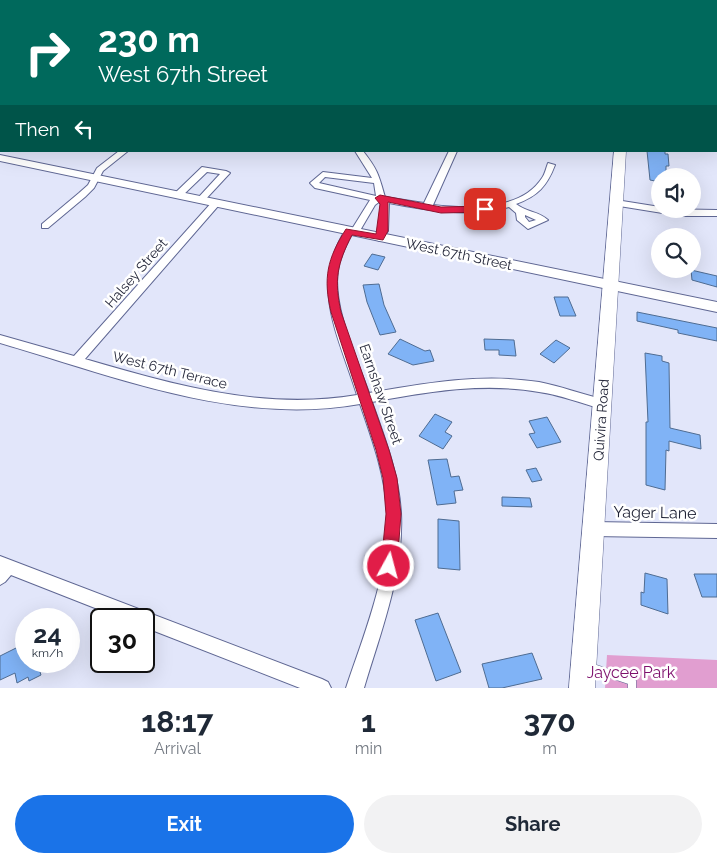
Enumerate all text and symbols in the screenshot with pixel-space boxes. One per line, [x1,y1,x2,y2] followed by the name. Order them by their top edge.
[98,19,200,60] text: 230 m
[15,20,80,85] icon: right
[98,61,268,87] text: West 67th Street
[70,115,98,143] icon: left
[15,118,60,140] text: Then
[651,168,701,278] map controls
[651,168,701,218] button: sound
[464,188,506,230] pin
[471,195,499,223] icon: arrive
[651,228,701,278] button: search
[102,235,170,311] street label: Halsey Street
[404,235,514,273] street label: West 67th Street
[356,342,406,446] street label: Earnshaw Street
[111,348,229,392] street label: West 67th Terrace
[590,379,612,461] street label: Quivira Road
[613,502,697,523] street label: Yager Lane
[362,539,414,591] position arrow
[90,608,155,673] speed limit sign: 30
[33,619,62,649] text: 24
[32,646,63,660] text: km/h
[587,663,676,682] park label: Jaycee Park
[141,704,213,739] text: 18:17
[361,704,376,739] text: 1
[524,704,576,739] text: 370
[154,739,201,758] text: Arrival
[355,739,382,758] text: min
[542,739,557,758] text: m
[15,795,354,853] button: Exit
[364,795,702,853] button: Share

